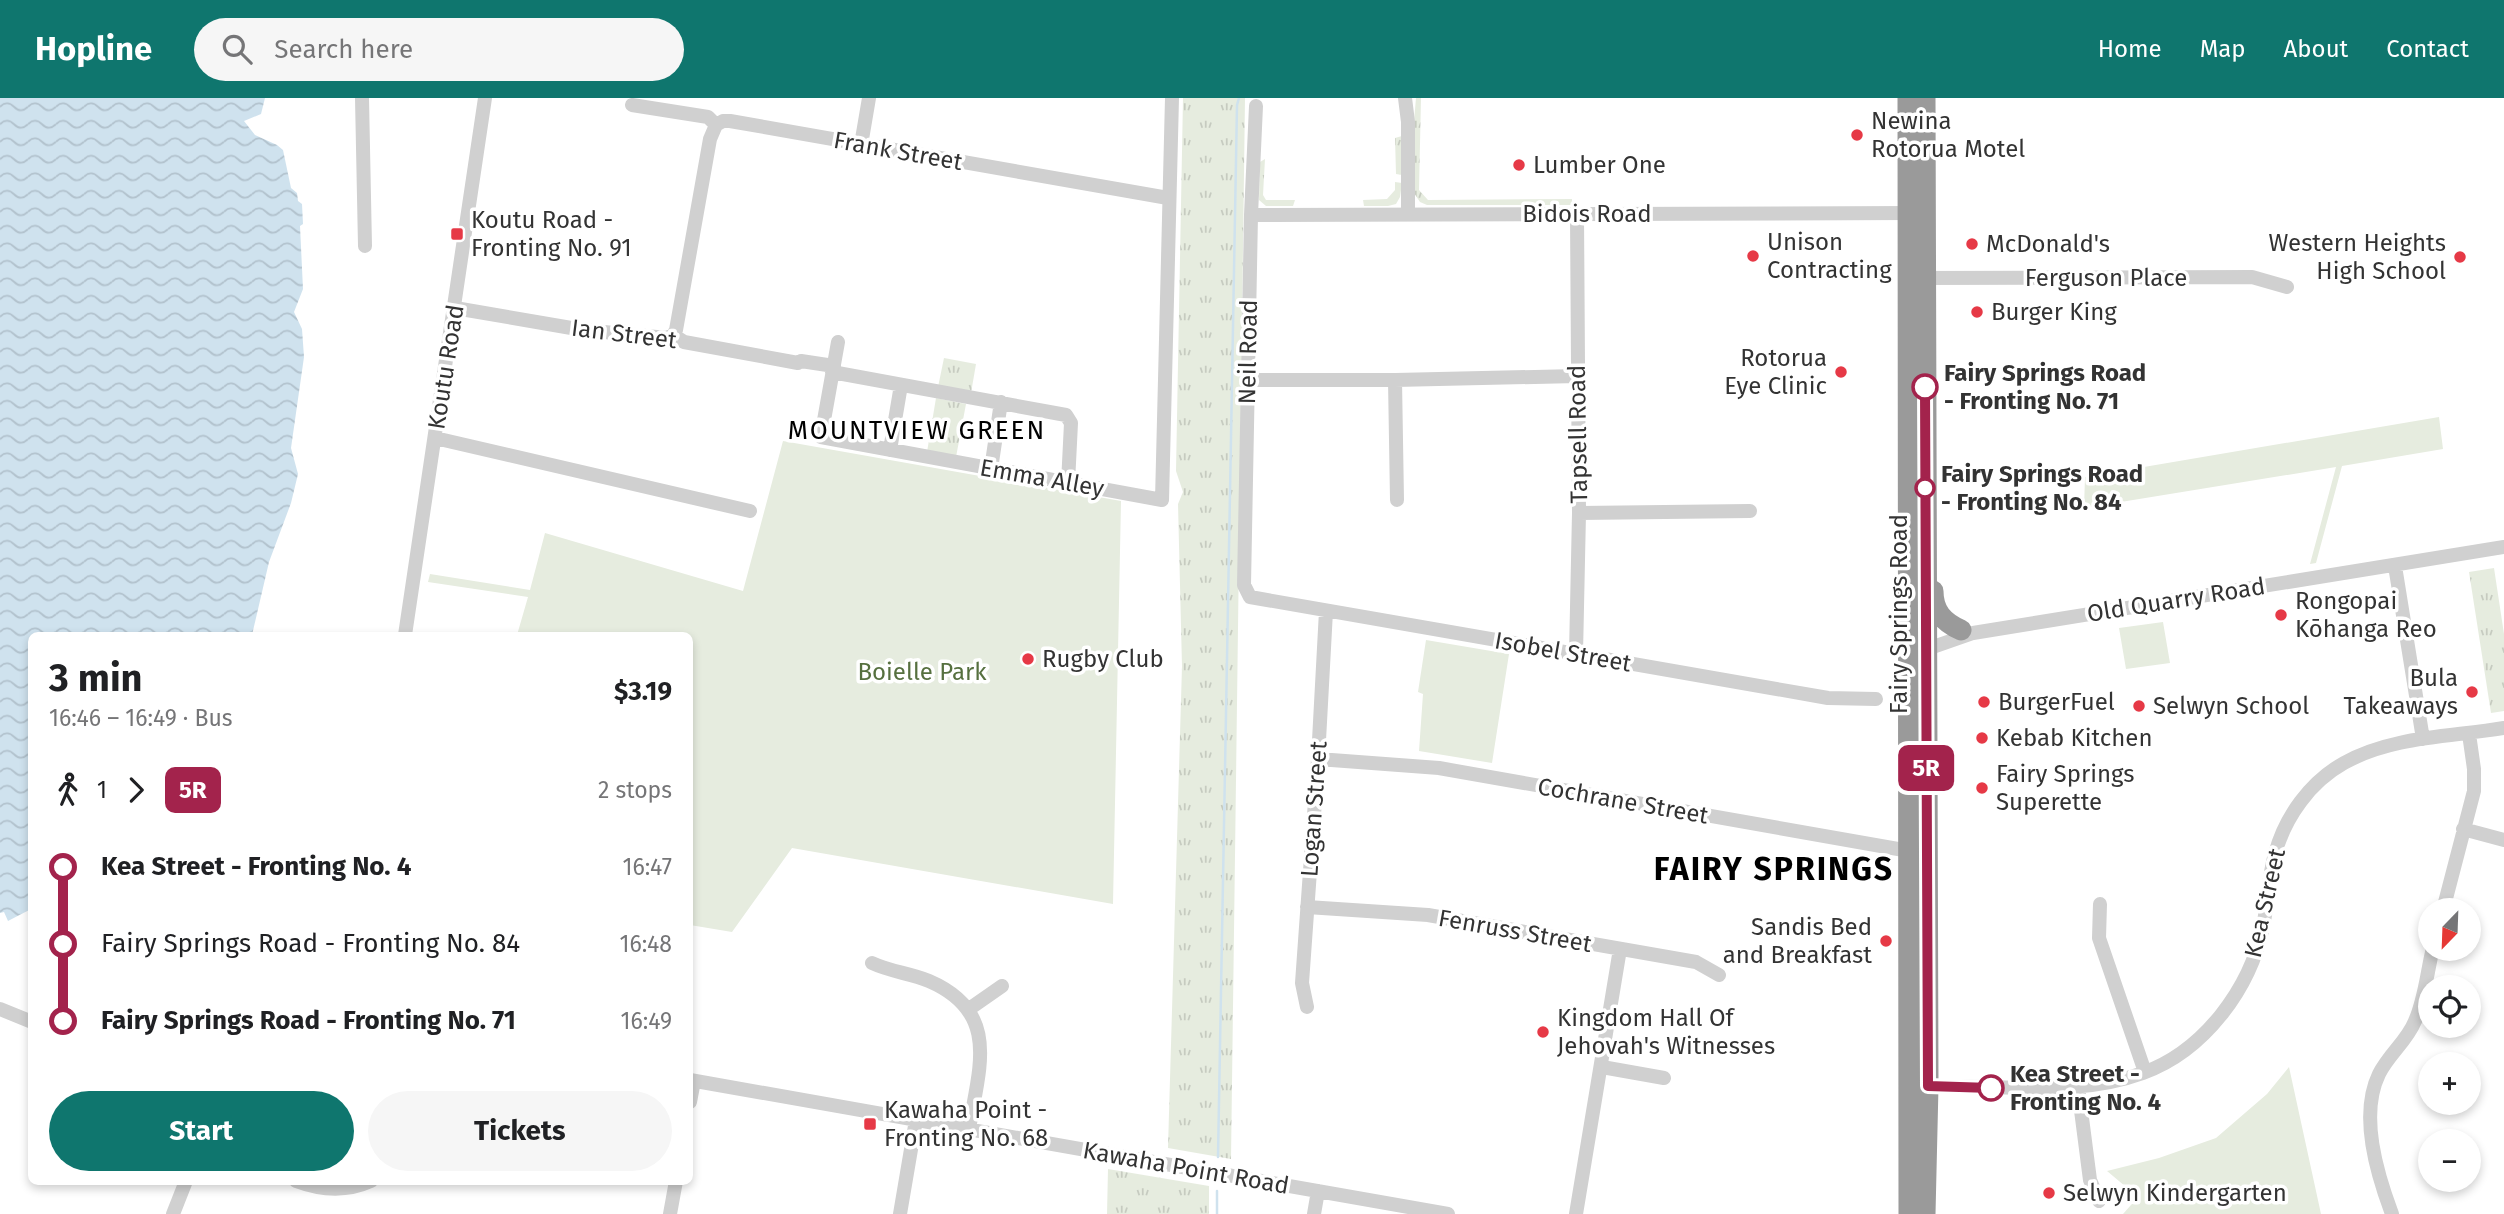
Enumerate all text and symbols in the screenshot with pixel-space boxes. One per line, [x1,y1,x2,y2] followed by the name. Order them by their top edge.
[194,18,684,81] search box
[35,29,152,69] text: Hopline
[218,30,256,68] icon: search
[274,34,413,65] text: Search here
[2098,35,2162,63] text: Home
[2200,35,2246,63] text: Map
[2284,35,2348,63] text: About
[2386,35,2469,63] text: Contact
[1871,107,2025,163] place label: Newina Rotorua Motel
[831,126,965,176] street label: Frank Street
[1849,127,1865,143] marker: Newina Rotorua Motel
[1533,151,1666,179] place label: Lumber One
[1511,157,1527,173] marker: Lumber One
[1522,200,1652,228] street label: Bidois Road
[471,206,632,262] place label: Koutu Road - Fronting No. 91
[449,226,465,242] marker: Koutu Road - Fronting No. 91
[1767,228,1892,284] place label: Unison Contracting
[2268,229,2446,285] place label: Western Heights High School
[1986,230,2110,258] place label: McDonald's
[1964,236,1980,252] marker: McDonald's
[1745,248,1761,264] marker: Unison Contracting
[2452,249,2468,265] marker: Western Heights High School
[2025,264,2187,292] street label: Ferguson Place
[1991,298,2117,326] place label: Burger King
[1233,299,1263,405] street label: Neil Road
[422,303,470,431] street label: Koutu Road
[1969,304,1985,320] marker: Burger King
[570,314,678,354] street label: Ian Street
[1724,344,1827,400] place label: Rotorua Eye Clinic
[1944,359,2146,415] place label: Fairy Springs Road - Fronting No. 71
[1563,364,1593,504] street label: Tapsell Road
[1833,364,1849,380] marker: Rotorua Eye Clinic
[1912,374,1938,400] marker: Fairy Springs Road - Fronting No. 71
[788,415,1046,446] district label: MOUNTVIEW GREEN
[978,453,1106,503] street label: Emma Alley
[1941,460,2143,516] place label: Fairy Springs Road - Fronting No. 84
[1915,478,1935,498] marker: Fairy Springs Road - Fronting No. 84
[1885,514,1913,714] street label: Fairy Springs Road
[2085,572,2267,628] street label: Old Quarry Road
[2295,587,2437,643] place label: Rongopai Kōhanga Reo
[2273,607,2289,623] marker: Rongopai Kōhanga Reo
[1493,626,1634,678] street label: Isobel Street
[1042,645,1164,673] place label: Rugby Club
[1020,651,1036,667] marker: Rugby Club
[49,655,143,701] text: 3 min
[857,658,987,686] park label: Boielle Park
[2343,664,2458,720] place label: Bula Takeaways
[614,676,672,707] text: $3.19
[2464,684,2480,700] marker: Bula Takeaways
[1998,688,2115,716] place label: BurgerFuel
[2153,692,2309,720] place label: Selwyn School
[1976,694,1992,710] marker: BurgerFuel
[2131,698,2147,714] marker: Selwyn School
[49,704,233,732] text: 16:46 – 16:49 · Bus
[1996,724,2152,752] place label: Kebab Kitchen
[1974,730,1990,746] marker: Kebab Kitchen
[1295,740,1333,878] street label: Logan Street
[1895,745,1958,791] line badge: 5R
[1912,754,1940,782] text: 5R
[1996,760,2135,816] place label: Fairy Springs Superette
[49,771,87,809] icon: walk
[117,771,155,809] icon: forward
[1536,772,1711,830] street label: Cochrane Street
[97,776,107,804] text: 1
[179,776,207,804] text: 5R
[598,776,672,804] text: 2 stops
[1974,780,1990,796] marker: Fairy Springs Superette
[2239,845,2291,960] street label: Kea Street
[1654,850,1894,888] district label: FAIRY SPRINGS
[101,851,411,882] text: Kea Street - Fronting No. 4
[622,853,672,881] text: 16:47
[2418,898,2482,961] north arrow
[2418,898,2481,1192] map controls
[1436,904,1594,958] street label: Fenruss Street
[1723,913,1872,969] place label: Sandis Bed and Breakfast
[101,928,520,959] text: Fairy Springs Road - Fronting No. 84
[619,930,672,958] text: 16:48
[1878,933,1894,949] marker: Sandis Bed and Breakfast
[2418,975,2481,1038] button: locate
[1557,1004,1775,1060] place label: Kingdom Hall Of Jehovah's Witnesses
[101,1005,516,1036] text: Fairy Springs Road - Fronting No. 71
[621,1007,672,1035] text: 16:49
[1535,1024,1551,1040] marker: Kingdom Hall Of Jehovah's Witnesses
[2418,1052,2481,1115] button: +
[2010,1060,2162,1116] place label: Kea Street - Fronting No. 4
[1978,1075,2004,1101] marker: Kea Street - Fronting No. 4
[49,1091,354,1171] button: Start
[368,1091,672,1171] button: Tickets
[884,1096,1048,1152] place label: Kawaha Point - Fronting No. 68
[862,1116,878,1132] marker: Kawaha Point - Fronting No. 68
[2418,1129,2481,1192] button: −
[1081,1136,1291,1200] street label: Kawaha Point Road
[2063,1179,2287,1207] place label: Selwyn Kindergarten
[2041,1185,2057,1201] marker: Selwyn Kindergarten

